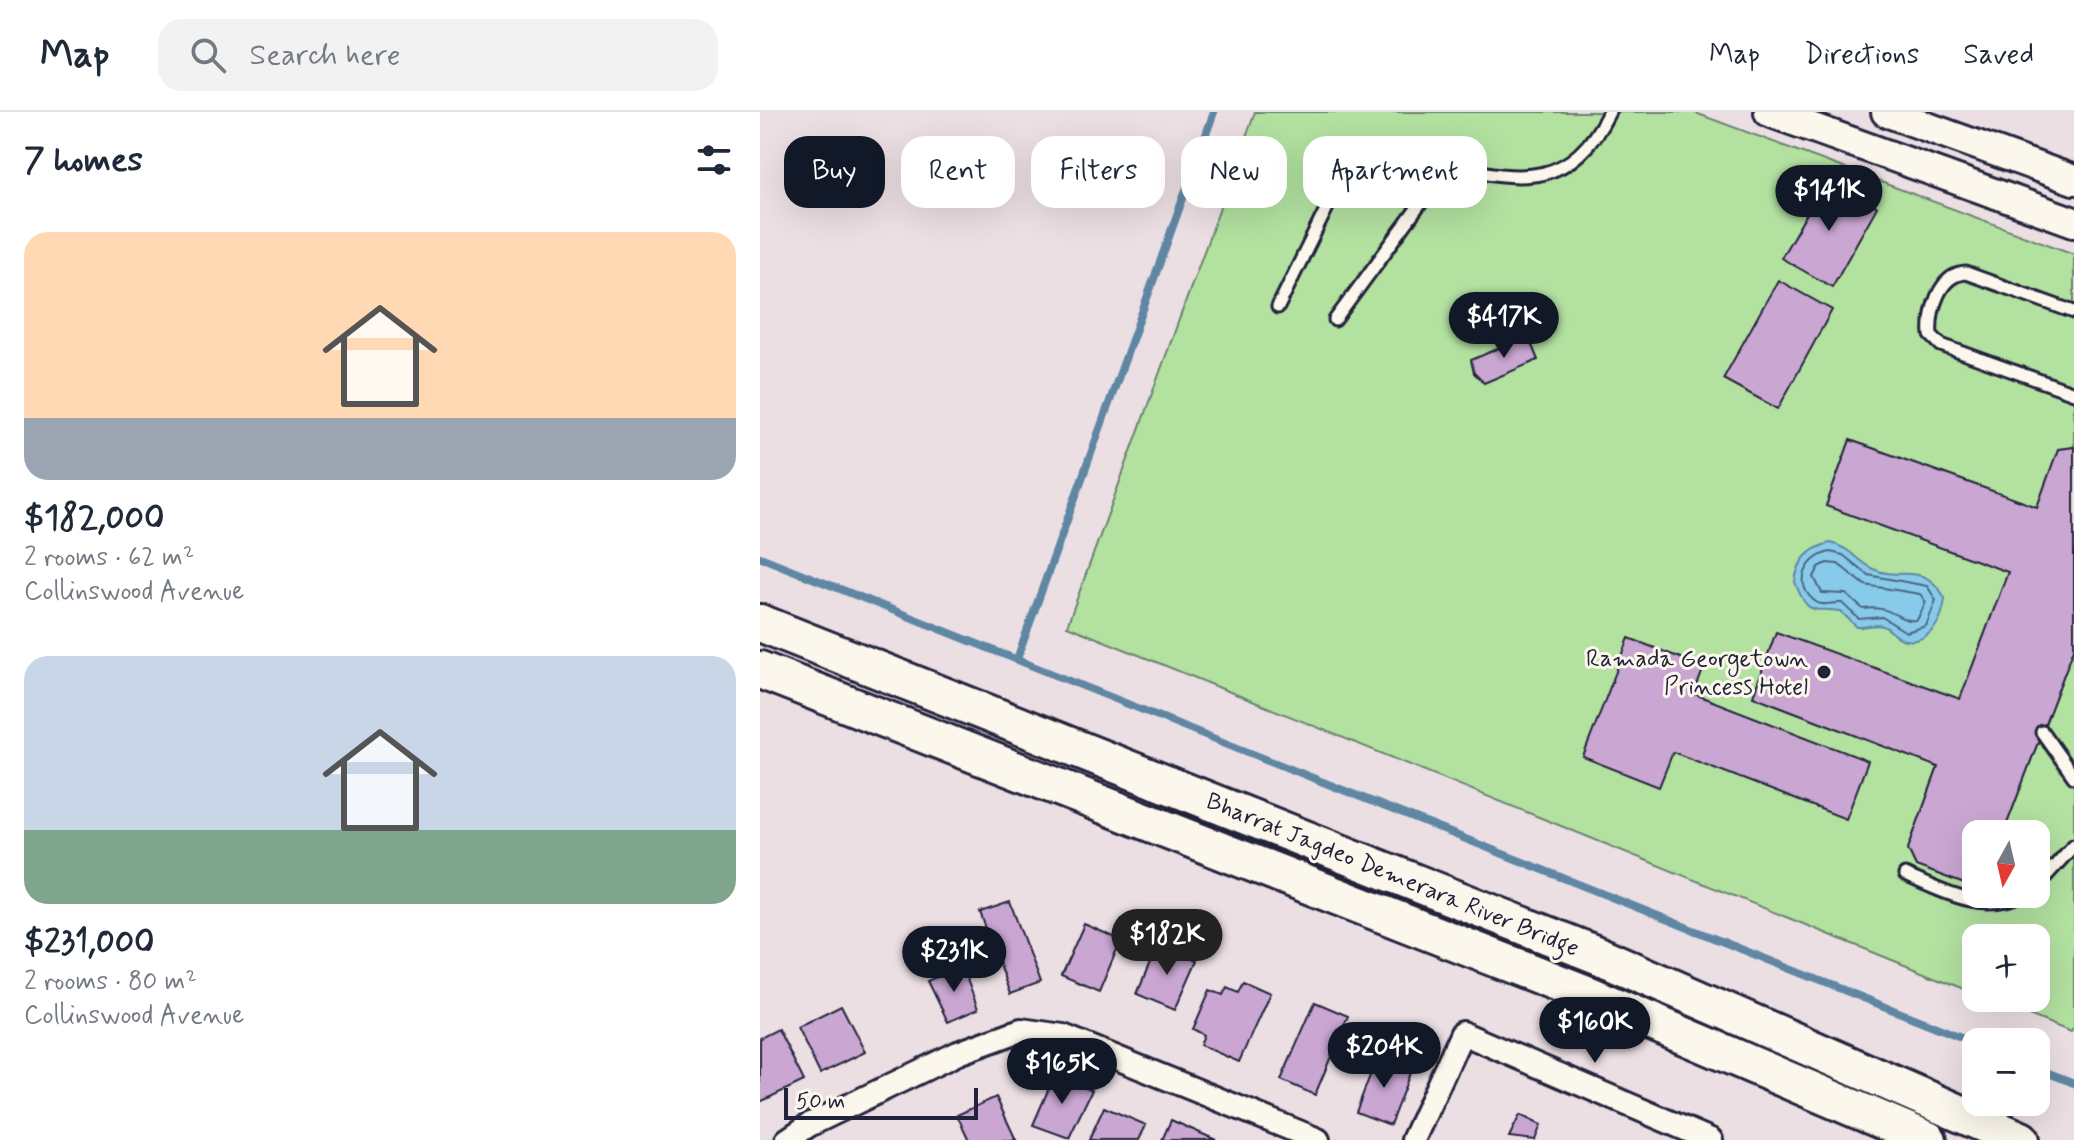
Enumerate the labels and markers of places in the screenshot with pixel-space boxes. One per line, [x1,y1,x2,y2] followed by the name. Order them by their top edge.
[1773,165,1885,233] pin: $141K
[1448,292,1560,360] pin: $417K
[1586,644,1808,703] place label: Ramada Georgetown Princess Hotel
[1815,663,1833,681] marker: Ramada Georgetown Princess Hotel
[1111,909,1223,977] pin: $182K
[898,926,1010,994] pin: $231K
[1539,997,1651,1065] pin: $160K
[1328,1022,1440,1090] pin: $204K
[1006,1038,1118,1106] pin: $165K

